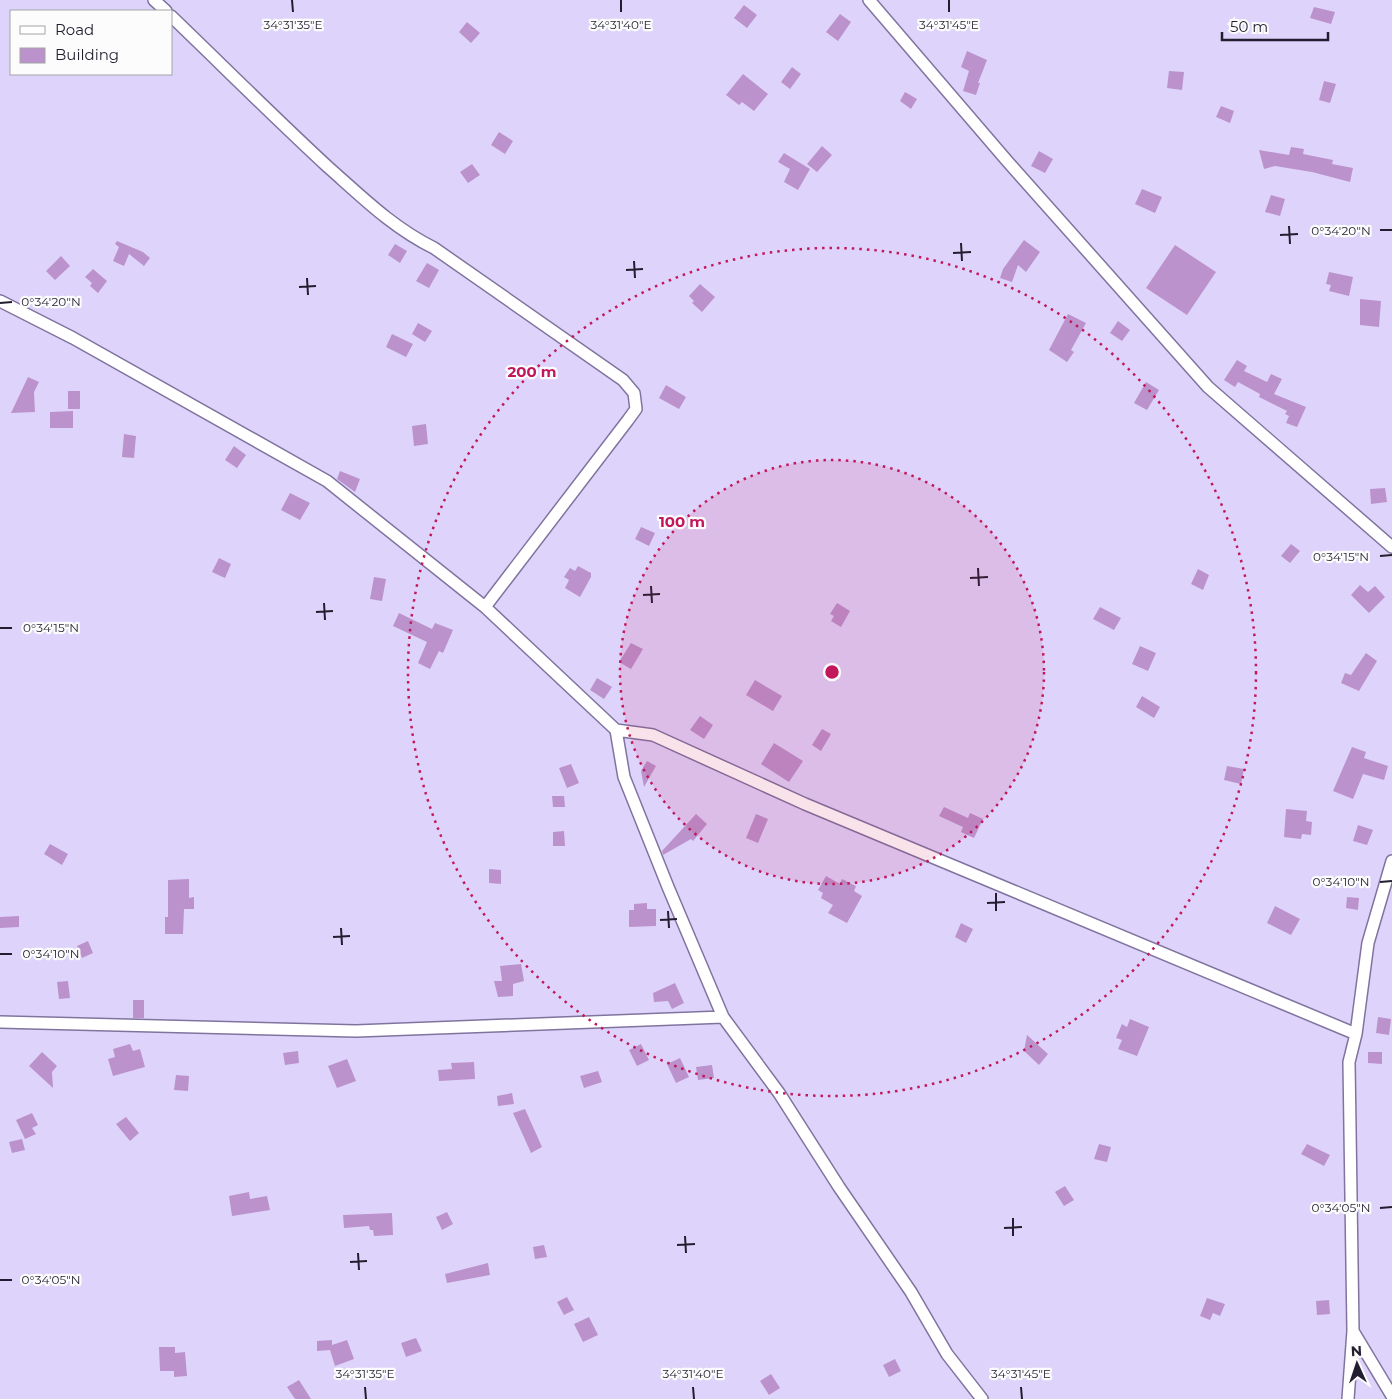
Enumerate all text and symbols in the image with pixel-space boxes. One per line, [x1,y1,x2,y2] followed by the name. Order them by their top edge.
[10,10,172,75] legend
[1222,10,1328,42] scale bar
[263,17,323,32] text: 34°31'35"E
[590,17,652,32] text: 34°31'40"E
[919,17,979,32] text: 34°31'45"E
[1230,17,1268,36] text: 50 m
[55,20,94,39] text: Road
[55,45,119,64] text: Building
[1311,223,1371,238] text: 0°34'20"N
[21,294,81,309] text: 0°34'20"N
[507,362,557,381] text: 200 m
[659,512,705,531] text: 100 m
[1313,549,1369,564] text: 0°34'15"N
[23,620,79,635] text: 0°34'15"N
[823,663,841,681] centre of rings
[1312,874,1370,889] text: 0°34'10"N
[22,946,80,961] text: 0°34'10"N
[1311,1200,1371,1215] text: 0°34'05"N
[21,1272,81,1287] text: 0°34'05"N
[1332,1339,1382,1389] north arrow
[1350,1342,1362,1360] text: N
[335,1366,395,1381] text: 34°31'35"E
[662,1366,724,1381] text: 34°31'40"E
[991,1366,1051,1381] text: 34°31'45"E

